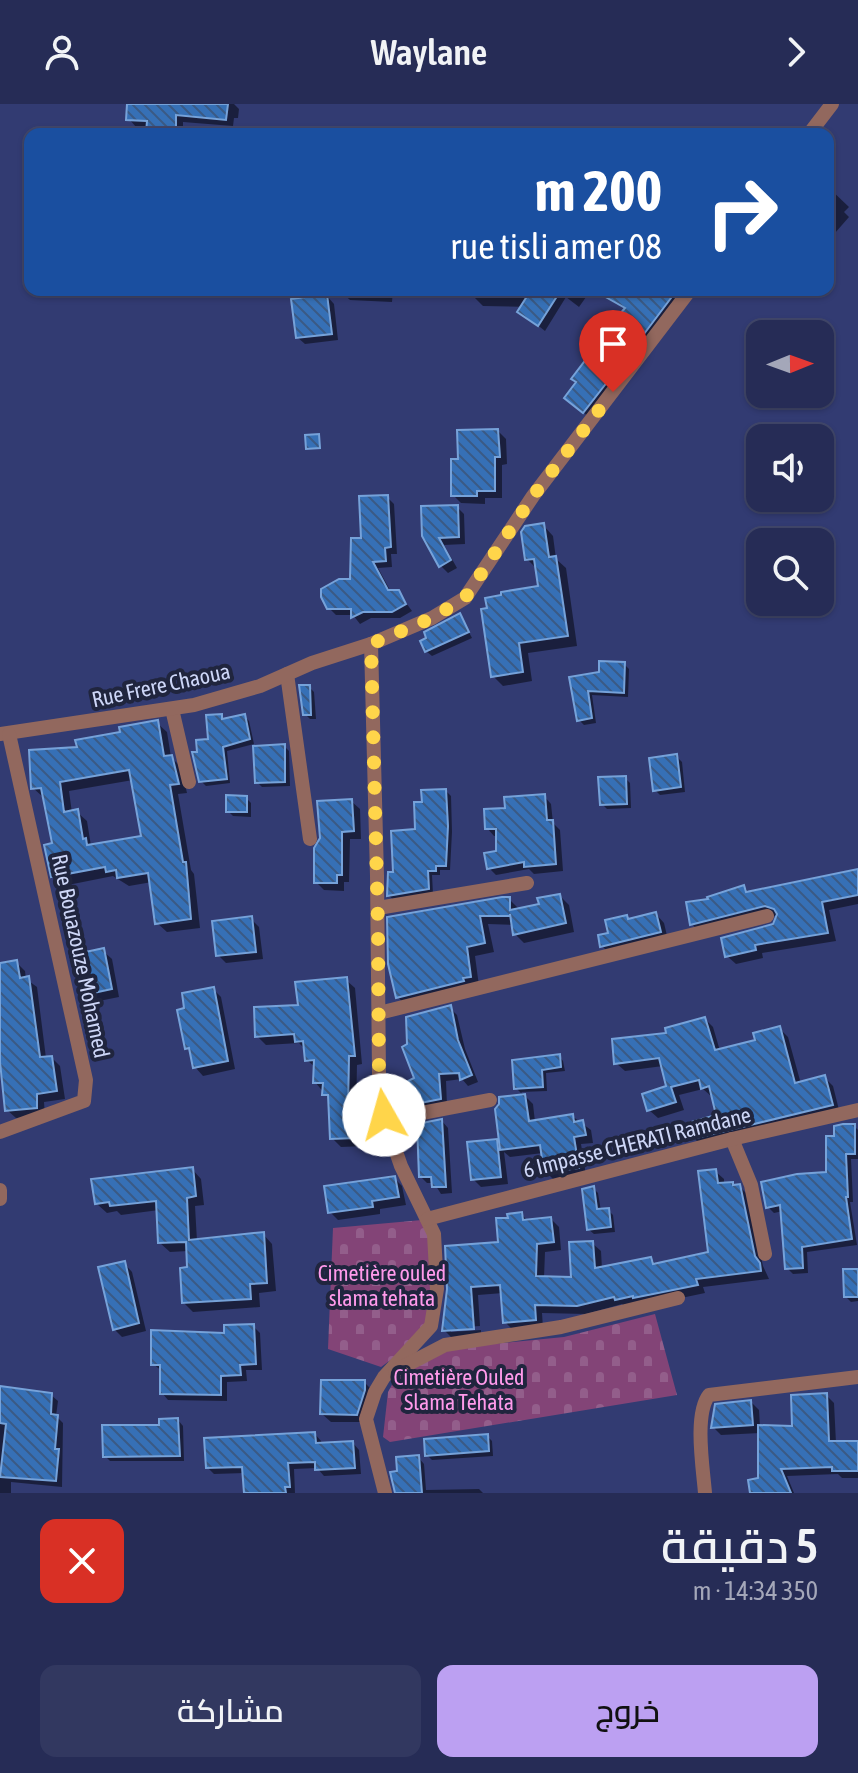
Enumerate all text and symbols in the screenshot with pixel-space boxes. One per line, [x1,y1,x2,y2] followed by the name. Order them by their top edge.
[40,30,84,74] icon: person
[774,30,818,74] icon: forward
[371,31,487,73] text: Waylane
[535,159,662,223] text: 200 m
[690,160,794,264] icon: right
[450,225,662,267] text: 08 rue tisli amer
[579,310,647,392] pin
[746,320,834,408] north arrow
[746,320,834,616] map controls
[591,322,635,366] icon: arrive
[746,424,834,512] button: sound
[746,528,834,616] button: search
[89,658,233,712] street label: Rue Frere Chaoua
[47,852,115,1060] street label: Rue Bouazouze Mohamed
[342,1073,426,1157] position arrow
[521,1101,753,1183] street label: 6 Impasse CHERATI Ramdane
[318,1260,446,1311] park label: Cimetière ouled slama tehata
[393,1364,525,1415] park label: Cimetière Ouled Slama Tehata
[661,1518,818,1573] text: 5 دقيقة
[40,1519,124,1603] button: close
[693,1576,818,1606] text: 350 m · 14:34
[40,1665,421,1757] button: مشاركة
[437,1665,818,1757] button: خروج

